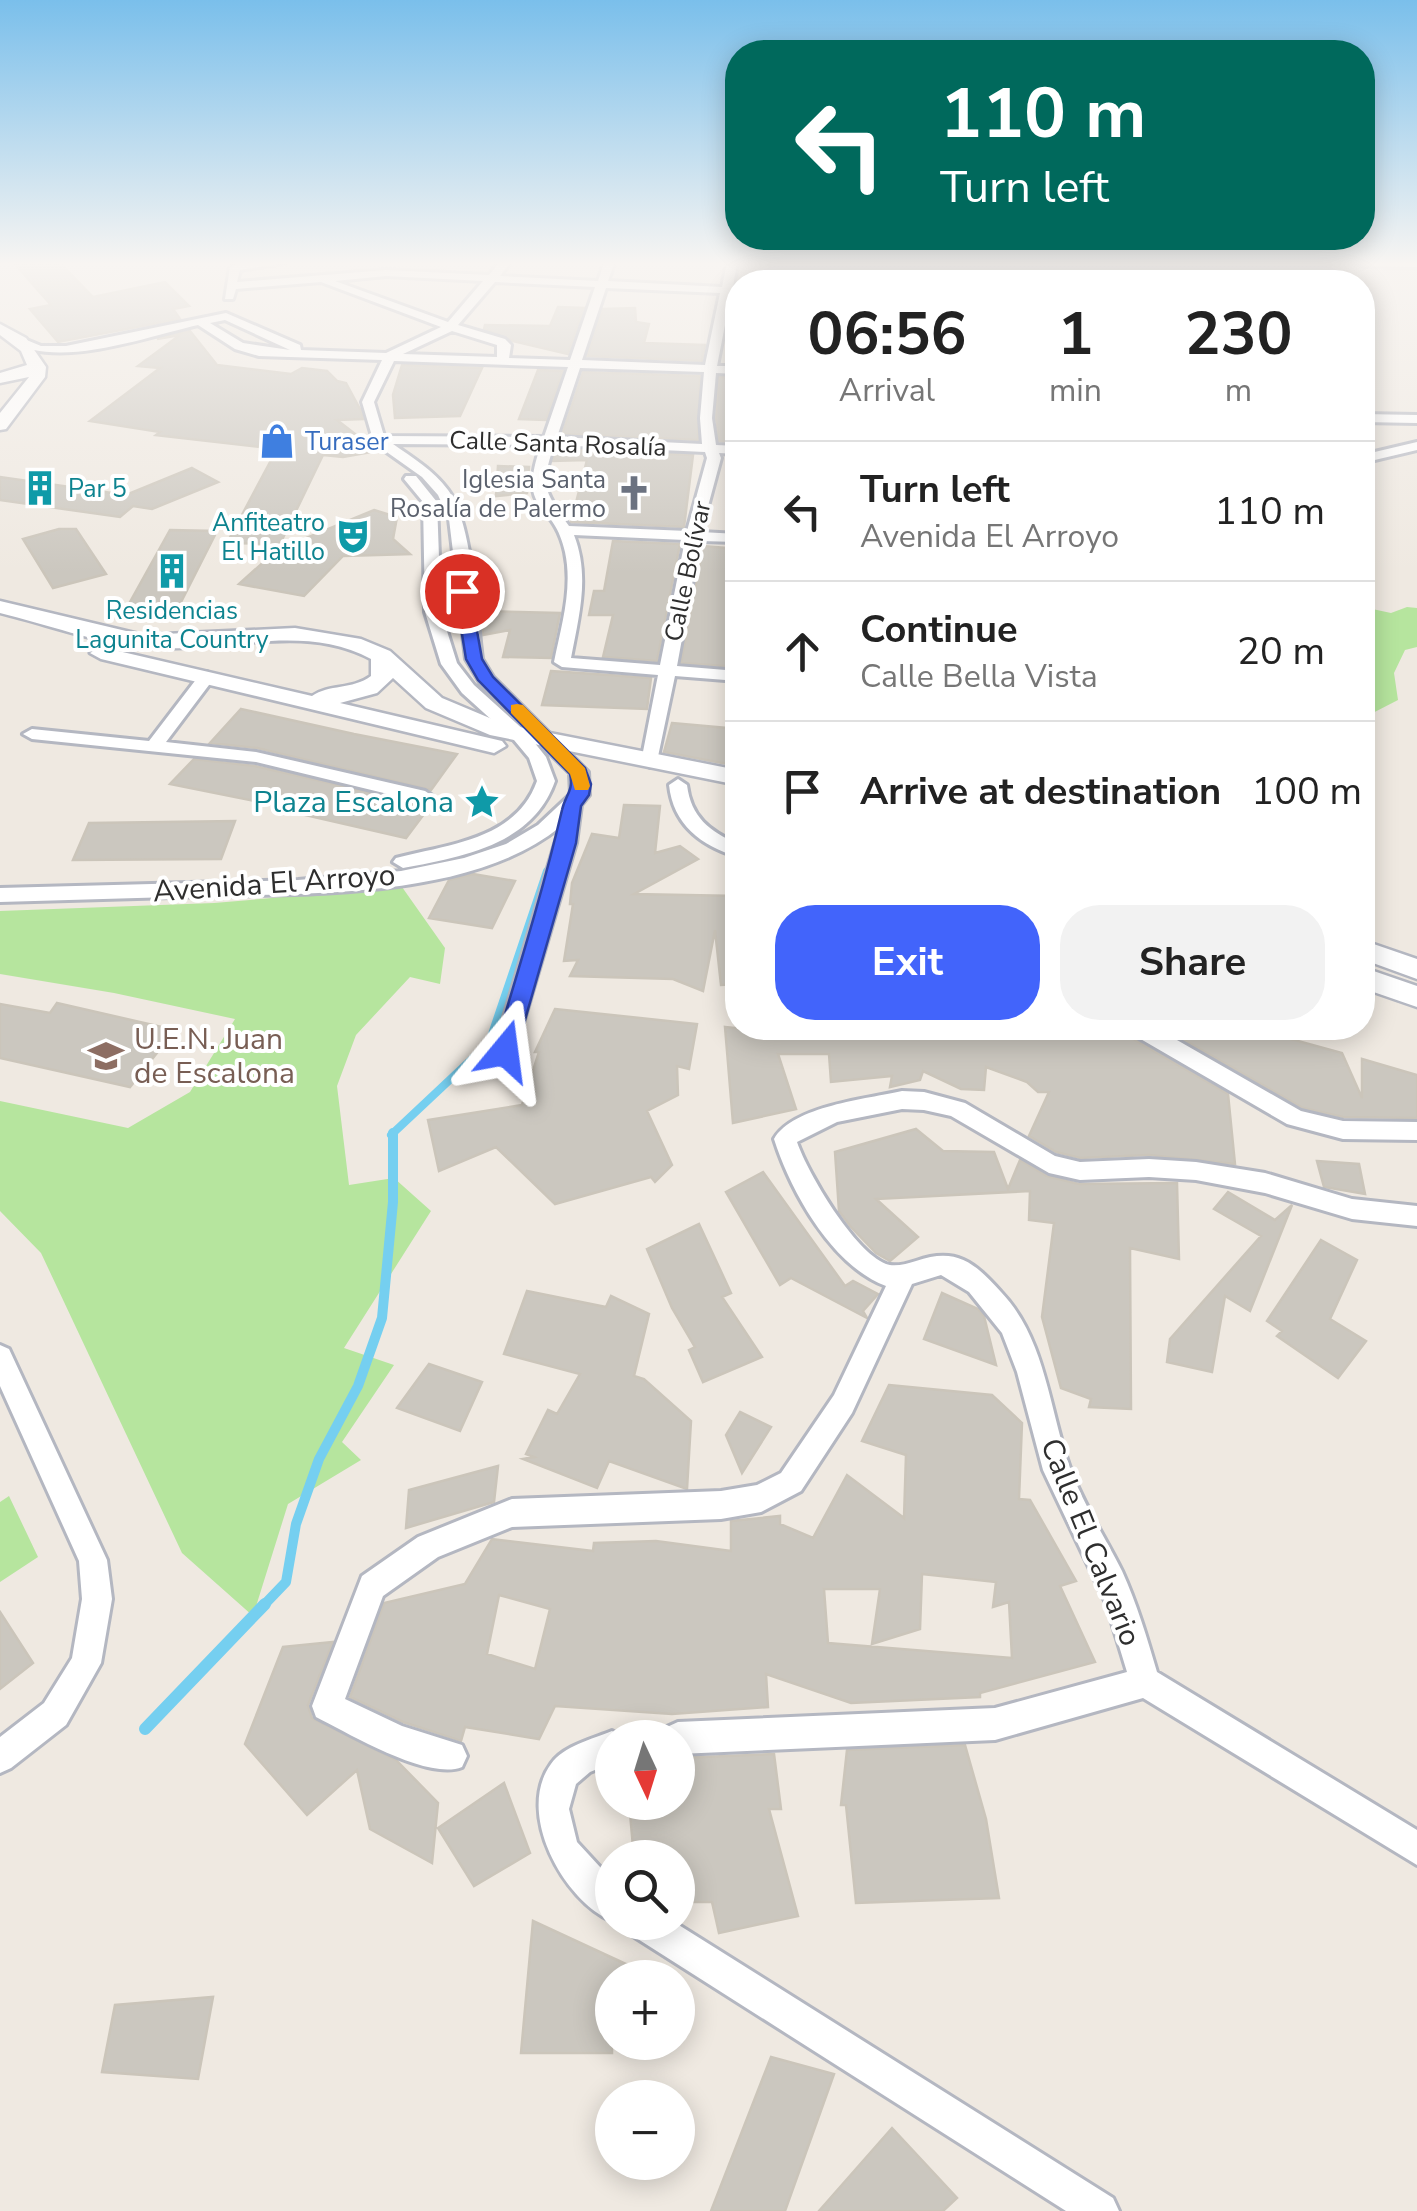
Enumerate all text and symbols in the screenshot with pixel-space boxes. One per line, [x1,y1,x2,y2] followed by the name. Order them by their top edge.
[940,66,1146,162] text: 110 m
[775,80,905,210] icon: left
[940,157,1109,218] text: Turn left
[808,293,966,375] text: 06:56
[1057,293,1093,375] text: 1
[1184,293,1292,375] text: 230
[839,369,935,412] text: Arrival
[1049,369,1102,412] text: min
[1225,369,1252,412] text: m
[258,422,296,460] shop icon: Turaser
[449,423,667,465] street label: Calle Santa Rosalía
[305,425,389,459] place label: Turaser
[390,463,606,526] place label: Iglesia Santa Rosalía de Palermo
[860,464,1010,515] text: Turn left
[21,469,59,507] building icon: Par 5
[68,472,127,506] place label: Par 5
[615,474,653,512] church icon: Iglesia Santa Rosalía de Palermo
[775,484,830,539] icon: left
[1214,486,1325,537] text: 110 m
[656,498,719,645] street label: Calle Bolívar
[212,506,325,569] place label: Anfiteatro El Hatillo
[860,515,1119,558] text: Avenida El Arroyo
[334,517,372,555] theatre icon: Anfiteatro El Hatillo
[420,549,505,634] pin
[153,552,191,590] building icon: Residencias Lagunita Country
[435,564,490,619] icon: arrive
[75,594,269,657] place label: Residencias Lagunita Country
[860,604,1018,655] text: Continue
[775,624,830,679] icon: ahead
[1237,626,1325,677] text: 20 m
[860,655,1098,698] text: Calle Bella Vista
[775,764,830,819] icon: arrive
[860,766,1221,817] text: Arrive at destination
[1251,766,1362,817] text: 100 m
[253,782,454,823] place label: Plaza Escalona
[463,783,501,821] place icon: Plaza Escalona
[151,855,397,912] street label: Avenida El Arroyo
[775,905,1040,1020] button: Exit
[1060,905,1325,1020] button: Share
[453,999,557,1103] position arrow
[134,1019,295,1094] place label: U.E.N. Juan de Escalona
[87,1037,125,1075] school or university icon: U.E.N. Juan de Escalona
[1030,1432,1151,1652] street label: Calle El Calvario
[595,1720,695,1820] north arrow
[595,1720,695,2180] map controls
[595,1840,695,1940] button: search
[595,1960,695,2060] button: +
[595,2080,695,2180] button: −

